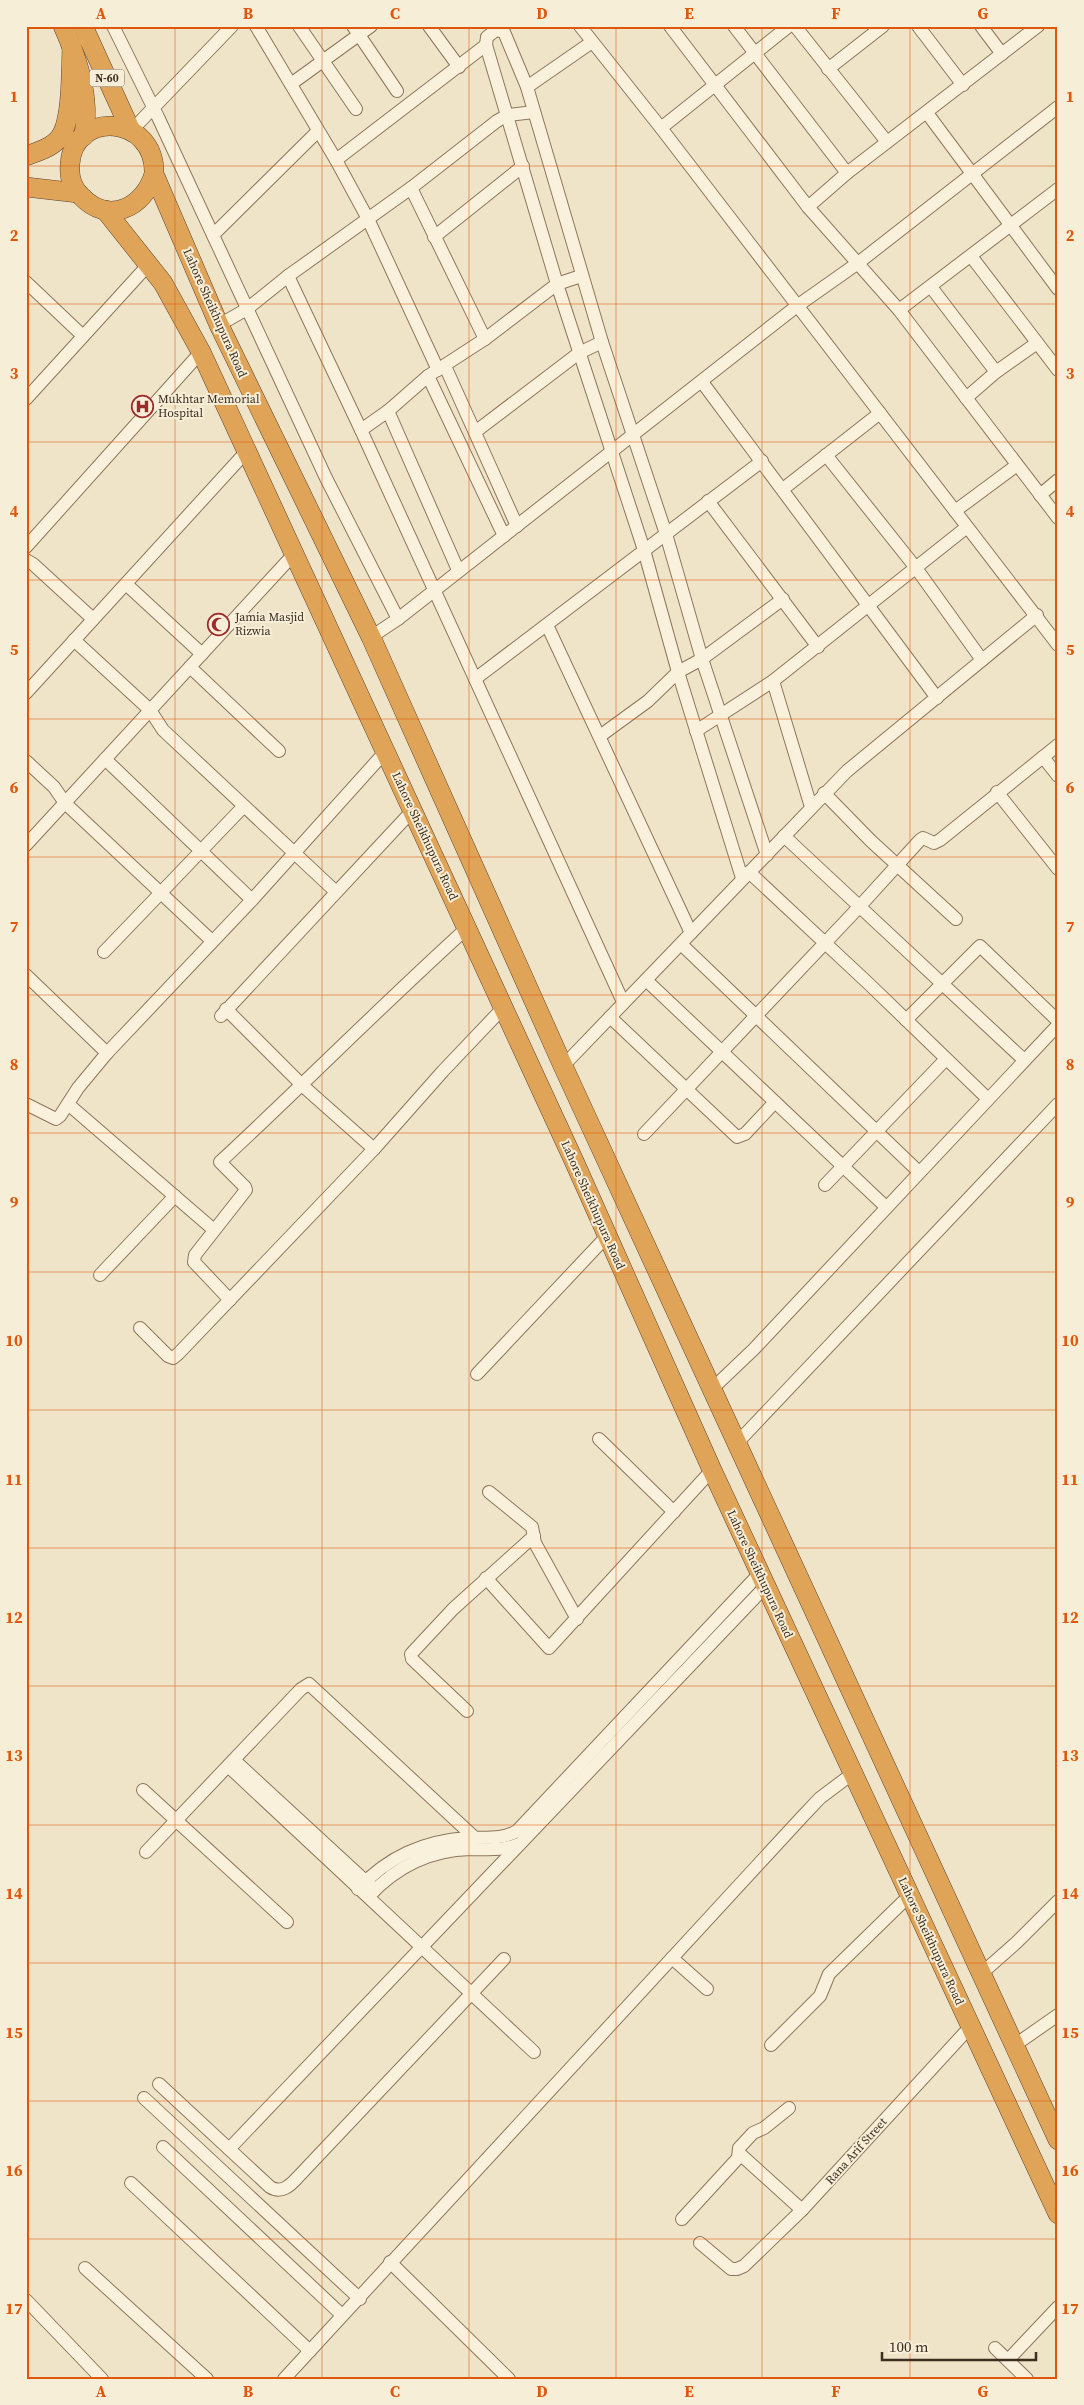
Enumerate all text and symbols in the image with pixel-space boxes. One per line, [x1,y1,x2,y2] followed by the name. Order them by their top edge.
[96,2,107,24] text: A
[243,2,254,24] text: B
[390,2,400,24] text: C
[536,2,548,24] text: D
[684,2,694,24] text: E
[831,2,841,24] text: F
[978,2,989,24] text: G
[90,70,124,86] road number: N-60
[10,85,18,107] text: 1
[1066,85,1074,107] text: 1
[10,224,19,246] text: 2
[1066,224,1075,246] text: 2
[179,246,251,380] street label: Lahore Sheikhupura Road
[10,362,19,384] text: 3
[1066,362,1075,384] text: 3
[158,391,260,421] place label: Mukhtar Memorial Hospital
[130,394,154,418] hospital icon: Mukhtar Memorial Hospital
[10,500,19,522] text: 4
[1066,500,1075,522] text: 4
[234,609,304,639] place label: Jamia Masjid Rizwia
[207,612,231,636] mosque icon: Jamia Masjid Rizwia
[10,638,19,660] text: 5
[1066,638,1075,660] text: 5
[388,769,462,903] street label: Lahore Sheikhupura Road
[10,776,19,798] text: 6
[1066,776,1075,798] text: 6
[10,915,19,937] text: 7
[1066,915,1075,937] text: 7
[10,1053,18,1075] text: 8
[1066,1053,1074,1075] text: 8
[557,1138,629,1272] street label: Lahore Sheikhupura Road
[10,1191,19,1213] text: 9
[1066,1191,1075,1213] text: 9
[5,1329,23,1351] text: 10
[1061,1329,1079,1351] text: 10
[5,1468,23,1490] text: 11
[1061,1468,1079,1490] text: 11
[723,1507,797,1641] street label: Lahore Sheikhupura Road
[5,1606,23,1628] text: 12
[1061,1606,1079,1628] text: 12
[5,1744,23,1766] text: 13
[1061,1744,1079,1766] text: 13
[894,1874,968,2008] street label: Lahore Sheikhupura Road
[5,1882,23,1904] text: 14
[1061,1882,1079,1904] text: 14
[5,2021,23,2043] text: 15
[1061,2021,1079,2043] text: 15
[822,2114,890,2188] street label: Rana Arif Street
[5,2159,23,2181] text: 16
[1061,2159,1079,2181] text: 16
[5,2297,23,2319] text: 17
[1061,2297,1079,2319] text: 17
[882,2330,1035,2362] scale bar
[889,2336,929,2357] text: 100 m
[96,2380,107,2402] text: A
[243,2380,254,2402] text: B
[390,2380,400,2402] text: C
[536,2380,548,2402] text: D
[684,2380,694,2402] text: E
[831,2380,841,2402] text: F
[978,2380,989,2402] text: G

